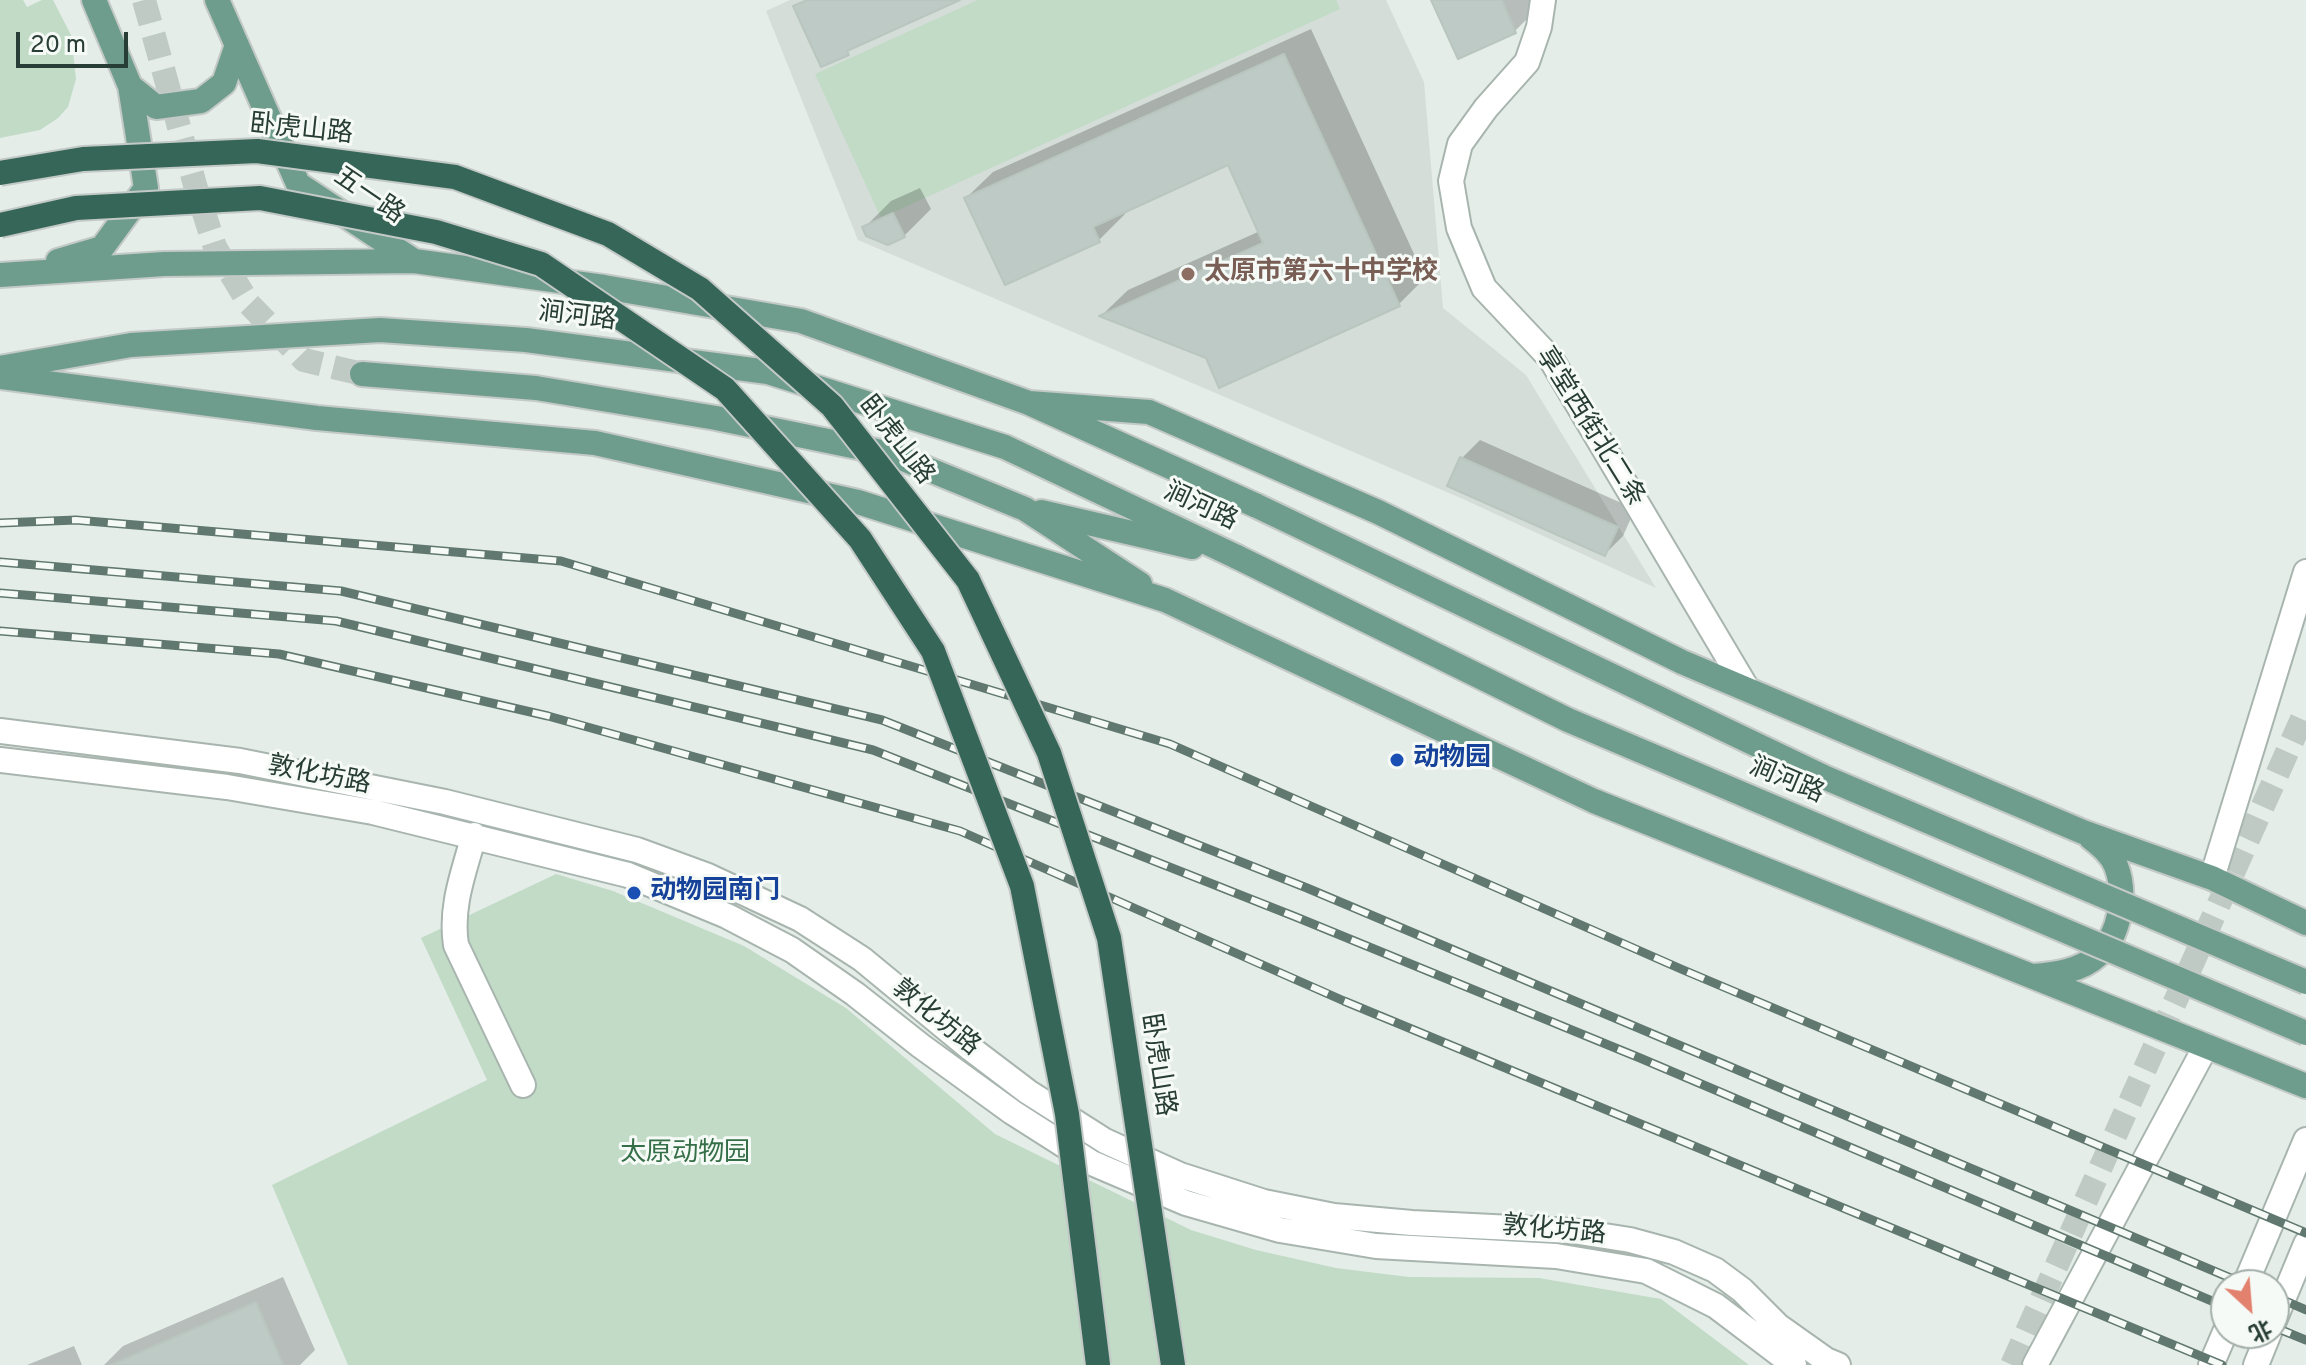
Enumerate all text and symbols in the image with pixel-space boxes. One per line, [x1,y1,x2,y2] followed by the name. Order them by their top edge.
[20,16,132,66] scale bar
[30,31,86,61] text: 20 m
[248,110,354,152] street label: 卧虎山路
[327,162,409,232] street label: 五一路
[1204,258,1438,290] place label: 太原市第六十中学校
[1179,265,1197,283] marker: 太原市第六十中学校
[536,298,618,338] street label: 涧河路
[1528,343,1650,513] street label: 享堂西街北二条
[851,390,939,492] street label: 卧虎山路
[1158,477,1242,539] street label: 涧河路
[1413,744,1491,776] place label: 动物园
[1388,751,1406,769] marker: 动物园
[265,752,373,802] street label: 敦化坊路
[1744,752,1828,812] street label: 涧河路
[650,877,780,909] place label: 动物园南门
[625,884,643,902] marker: 动物园南门
[885,974,985,1064] street label: 敦化坊路
[1132,1011,1180,1119] street label: 卧虎山路
[620,1139,750,1171] park label: 太原动物园
[1501,1212,1607,1252] street label: 敦化坊路
[2210,1269,2290,1349] north arrow
[2244,1312,2276,1346] text: 北

